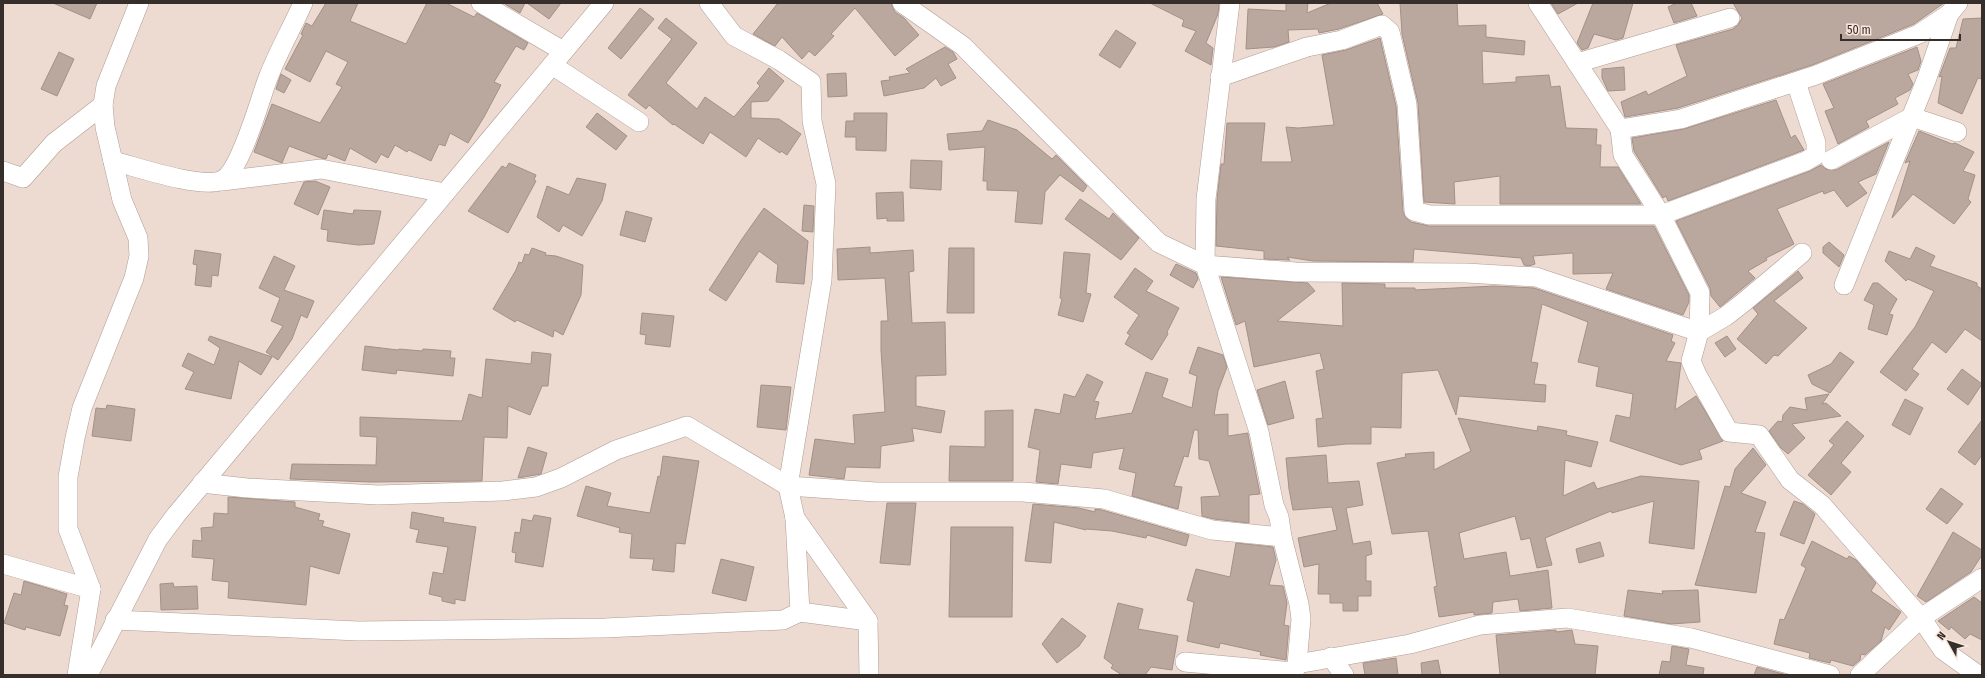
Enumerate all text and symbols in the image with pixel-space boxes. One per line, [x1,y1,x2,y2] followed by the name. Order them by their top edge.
[1841,16,1960,42] scale bar
[1847,23,1871,37] text: 50 m
[1929,622,1969,662] north arrow
[1934,629,1949,643] text: N

